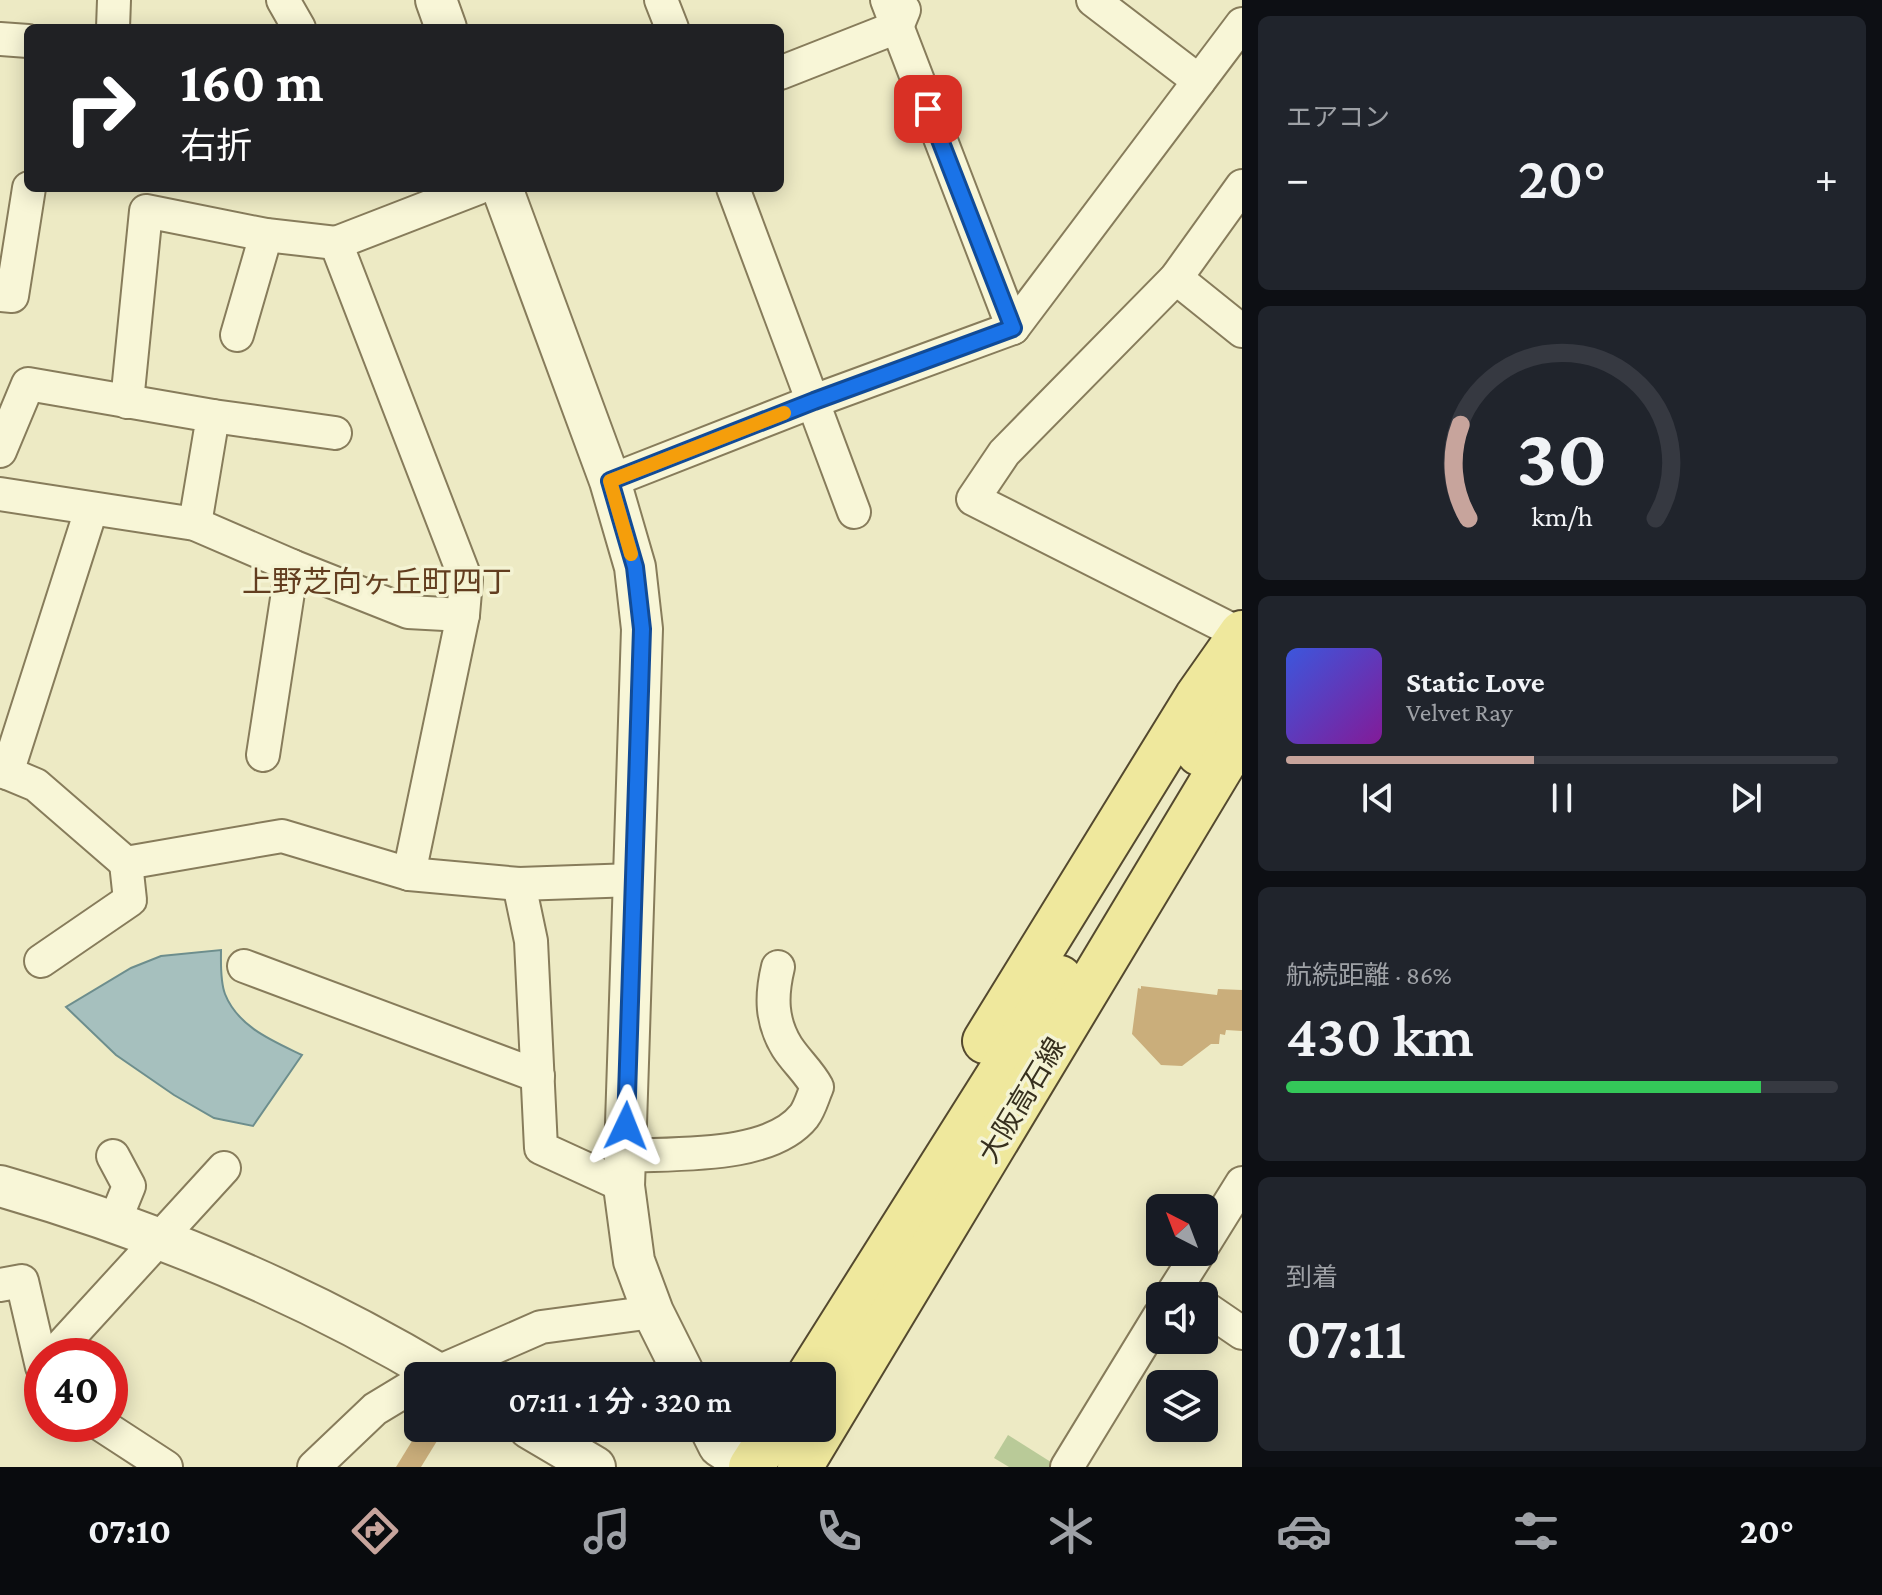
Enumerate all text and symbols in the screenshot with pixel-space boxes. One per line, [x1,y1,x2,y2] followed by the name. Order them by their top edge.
[180,51,324,113] text: 160 m
[48,56,152,160] icon: right
[894,75,962,143] pin
[906,87,950,131] icon: arrive
[1286,103,1390,132] text: エアコン
[180,126,252,166] text: 右折
[1518,144,1606,211] text: 20°
[1286,154,1309,202] text: −
[1815,154,1838,202] text: +
[1516,410,1608,503] text: 30
[1531,500,1593,532] text: km/h
[242,565,512,598] district label: 上野芝向ヶ丘町四丁
[1406,665,1545,698] text: Static Love
[1406,698,1513,727] text: Velvet Ray
[1356,776,1400,820] icon: previous
[1540,776,1584,820] icon: pause
[1724,776,1768,820] icon: next
[1286,961,1452,990] text: 航続距離 · 86%
[1286,1002,1474,1069] text: 430 km
[973,1032,1071,1168] street label: 大阪高石線
[584,1084,668,1168] position arrow
[1146,1194,1218,1266] north arrow
[1146,1194,1218,1442] map controls
[1286,1263,1338,1292] text: 到着
[1146,1282,1218,1354] button: sound
[1286,1304,1406,1371] text: 07:11
[24,1338,128,1442] speed limit sign: 40
[1146,1370,1218,1442] button: layers
[508,1385,732,1418] text: 07:11 · 1 分 · 320 m
[347,1503,403,1559] icon: directions
[579,1503,635,1559] icon: music
[811,1503,867,1559] icon: phone
[1043,1503,1099,1559] icon: climate
[1276,1503,1332,1559] icon: car
[1508,1503,1564,1559] icon: filters
[88,1511,171,1551] text: 07:10
[1740,1511,1794,1551] text: 20°

